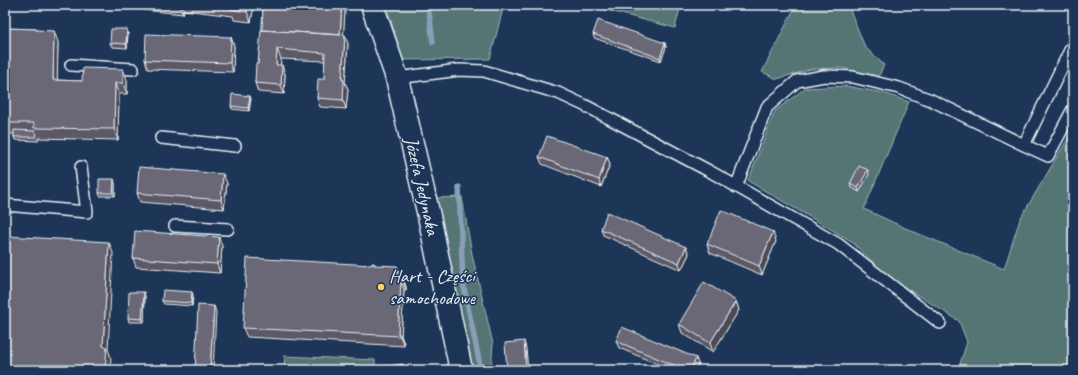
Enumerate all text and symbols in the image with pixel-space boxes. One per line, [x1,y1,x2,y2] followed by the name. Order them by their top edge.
[399,134,445,239] street label: Józefa Jedynaka
[389,264,477,310] place label: Hart - Części samochodowe
[376,282,386,292] marker: Hart - Części samochodowe

